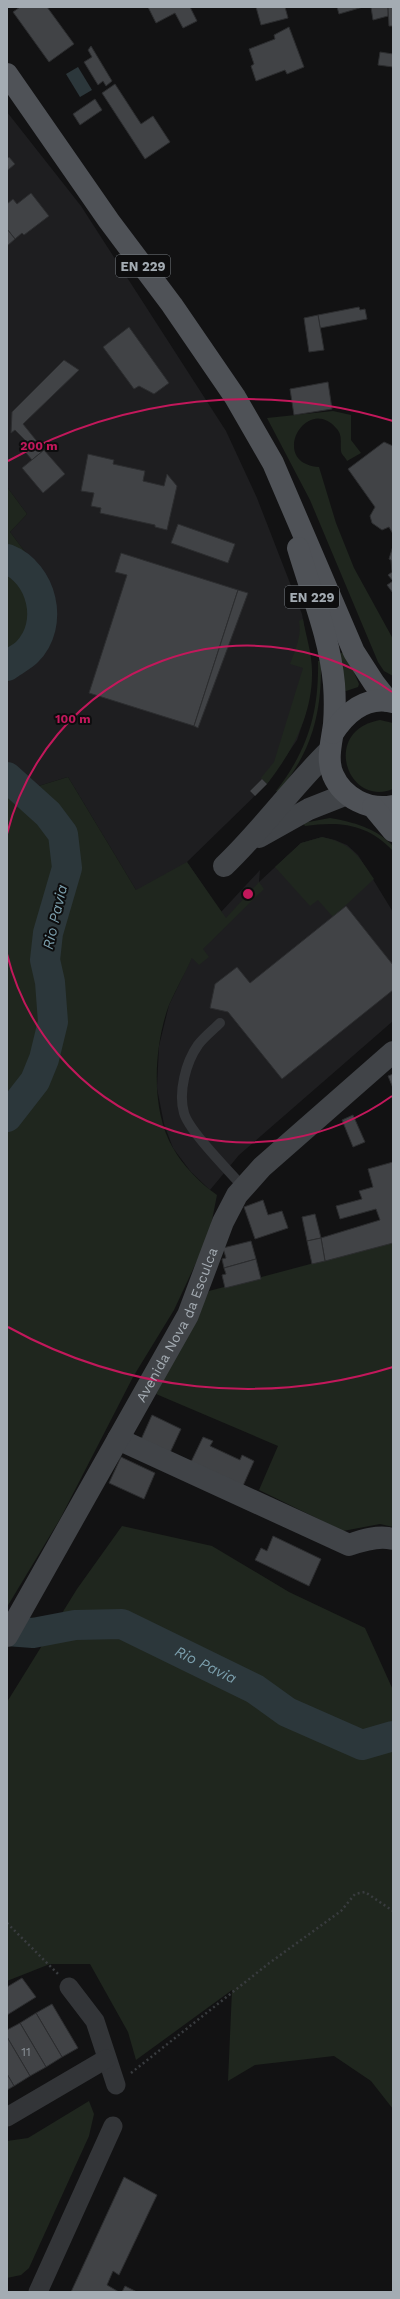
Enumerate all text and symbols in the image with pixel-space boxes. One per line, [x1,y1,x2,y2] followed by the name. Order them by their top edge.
[116,255,170,277] road number: EN 229
[20,439,58,453] text: 200 m
[285,586,339,608] road number: EN 229
[55,712,91,726] text: 100 m
[39,883,71,951] water label: Rio Pavia
[241,887,255,901] centre of rings
[133,1245,221,1405] street label: Avenida Nova da Esculca
[172,1642,239,1688] water label: Rio Pavia
[21,2045,31,2059] house number: 11

